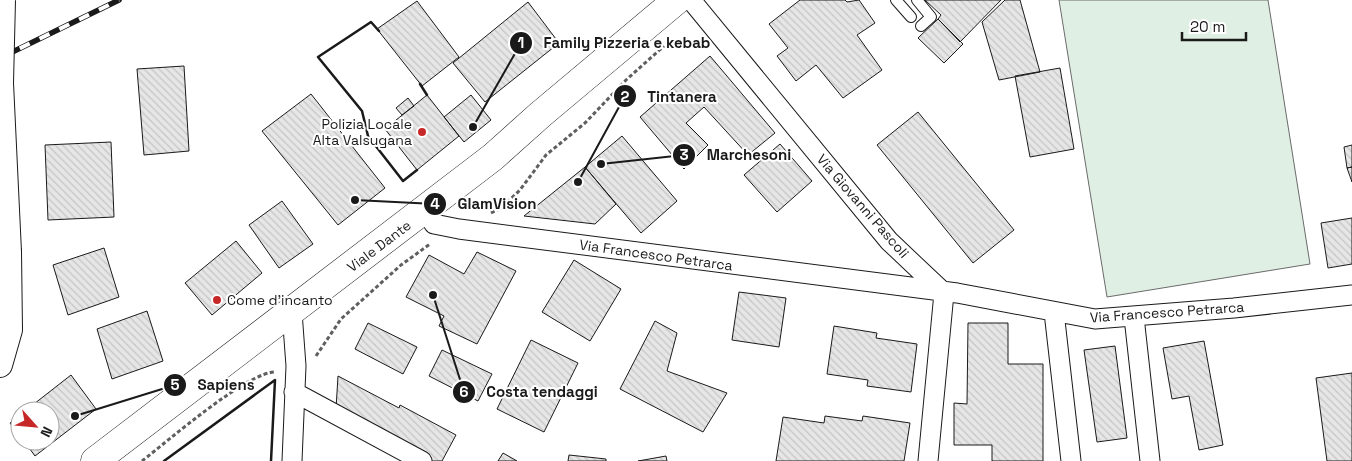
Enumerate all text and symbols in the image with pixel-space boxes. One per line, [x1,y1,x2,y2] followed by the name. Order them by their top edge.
[1182,10,1246,42] scale bar
[1190,17,1225,36] text: 20 m
[508,28,720,58] callout: Family Pizzeria e kebab
[518,33,524,52] text: 1
[544,33,710,52] text: Family Pizzeria e kebab
[613,81,727,111] callout: Tintanera
[621,87,630,106] text: 2
[647,87,717,106] text: Tintanera
[313,115,412,149] place label: Polizia Locale Alta Valsugana
[416,126,428,138] marker: Polizia Locale Alta Valsugana
[672,140,801,170] callout: Marchesoni
[679,145,689,164] text: 3
[707,145,791,164] text: Marchesoni
[813,150,913,262] street label: Via Giovanni Pascoli
[422,189,546,219] callout: GlamVision
[430,194,440,213] text: 4
[458,194,536,213] text: GlamVision
[343,216,415,276] street label: Viale Dante
[578,235,734,275] street label: Via Francesco Petrarca
[227,291,333,309] place label: Come d'incanto
[211,294,223,306] marker: Come d'incanto
[1089,298,1245,326] street label: Via Francesco Petrarca
[163,370,265,400] callout: Sapiens
[170,375,180,394] text: 5
[197,375,255,394] text: Sapiens
[451,377,608,407] callout: Costa tendaggi
[459,382,469,401] text: 6
[486,382,598,401] text: Costa tendaggi
[10,401,60,451] north arrow
[36,424,57,440] text: N

